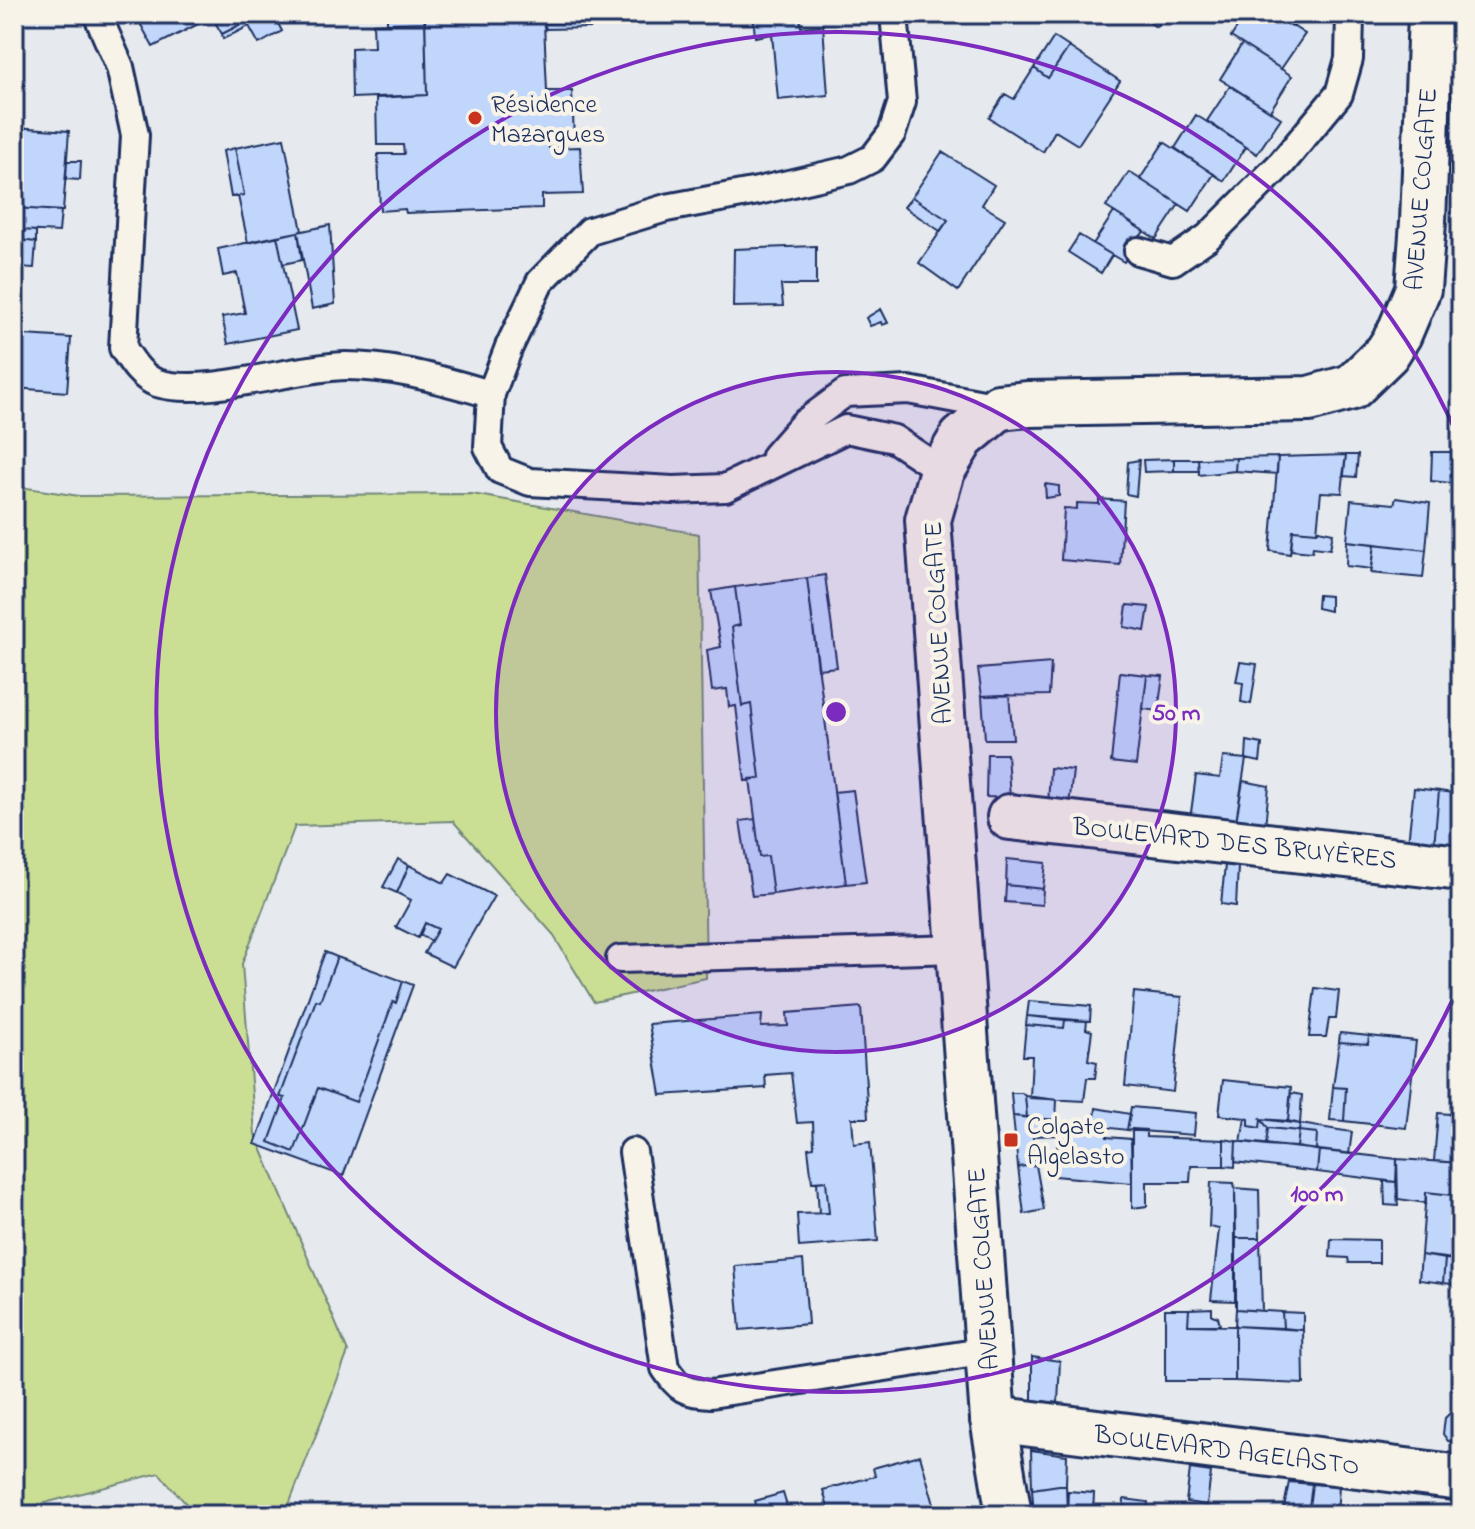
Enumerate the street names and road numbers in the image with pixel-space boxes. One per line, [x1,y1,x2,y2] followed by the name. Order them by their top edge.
[1397,86,1449,292] street label: AVENUE COLGATE
[916,520,964,725] street label: AVENUE COLGATE
[1070,809,1399,881] street label: BOULEVARD DES BRUYÈRES
[959,1166,1011,1372] street label: AVENUE COLGATE
[1091,1417,1361,1487] street label: BOULEVARD AGELASTO

